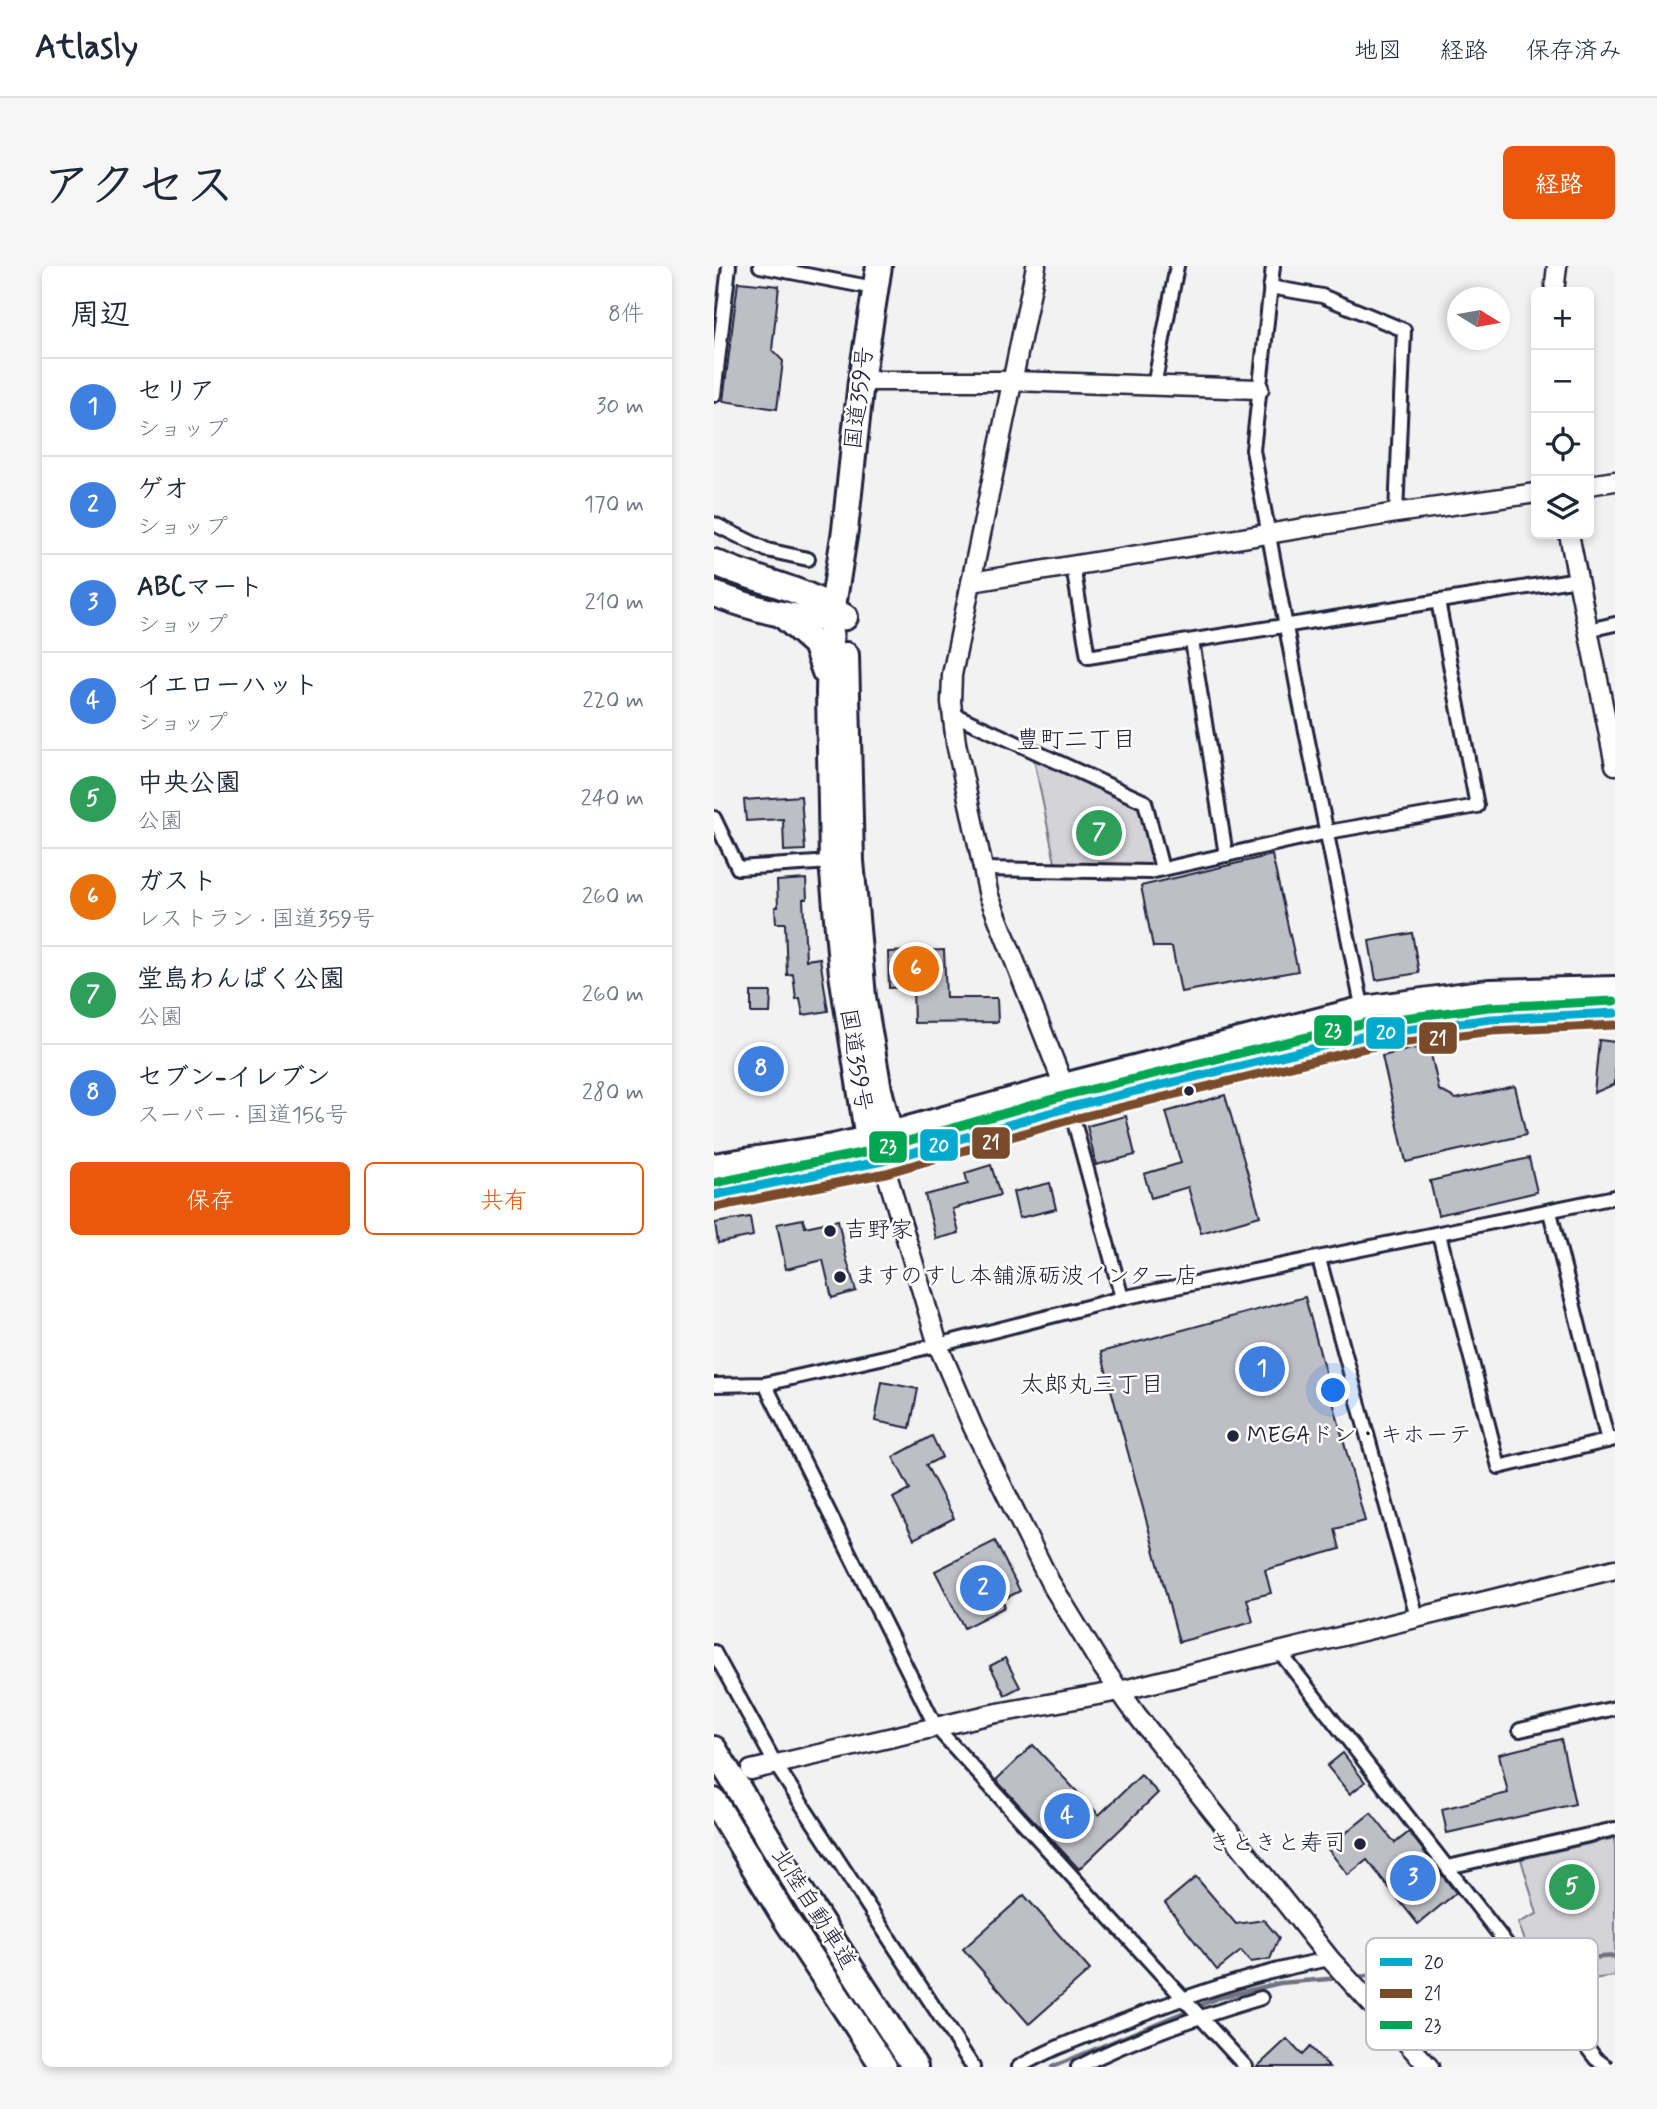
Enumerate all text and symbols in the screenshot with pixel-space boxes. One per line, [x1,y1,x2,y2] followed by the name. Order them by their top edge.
[35,26,138,70] text: Atlasly
[1354,36,1402,67] text: 地図
[1440,36,1488,67] text: 経路
[1526,36,1622,67] text: 保存済み
[1503,146,1615,219] button: 経路
[42,155,235,220] text: アクセス
[1447,287,1510,350] north arrow
[1531,287,1594,539] map controls
[1531,287,1594,350] button: +
[70,296,130,335] text: 周辺
[608,300,644,330] text: 8件
[839,345,881,451] street label: 国道359号
[1531,350,1594,413] button: −
[137,375,215,409] text: セリア
[88,392,98,422] text: 1
[596,392,644,422] text: 30 m
[1531,413,1594,476] button: locate
[137,415,228,445] text: ショップ
[137,473,189,507] text: ゲオ
[1531,476,1594,539] button: layers
[87,490,99,520] text: 2
[584,490,644,520] text: 170 m
[137,513,228,543] text: ショップ
[137,571,264,605] text: ABCマート
[88,588,98,618] text: 3
[584,588,644,618] text: 210 m
[137,611,228,641] text: ショップ
[137,669,319,703] text: イエローハット
[86,686,100,716] text: 4
[582,686,644,716] text: 220 m
[137,709,228,739] text: ショップ
[1016,725,1136,756] district label: 豊町二丁目
[137,767,241,801] text: 中央公園
[86,784,100,814] text: 5
[580,784,644,814] text: 240 m
[137,807,183,837] text: 公園
[1076,807,1122,859] pin: 7
[137,865,218,899] text: ガスト
[87,882,99,912] text: 6
[582,882,644,912] text: 260 m
[137,905,375,935] text: レストラン · 国道359号
[893,943,939,995] pin: 6
[137,963,345,997] text: 堂島わんぱく公園
[86,980,100,1010] text: 7
[582,980,644,1010] text: 260 m
[137,1003,183,1033] text: 公園
[832,1006,878,1114] street label: 国道359号
[1313,1014,1353,1047] line badge: 23
[1365,1016,1406,1050] line badge: 20
[1324,1019,1342,1044] text: 23
[1376,1021,1396,1046] text: 20
[1418,1021,1458,1055] line badge: 21
[1429,1027,1447,1052] text: 21
[738,1043,784,1095] pin: 8
[137,1061,331,1095] text: セブン-イレブン
[87,1078,99,1108] text: 8
[582,1078,644,1108] text: 280 m
[1182,1084,1196,1098] unlabelled marker
[137,1101,348,1131] text: スーパー · 国道156号
[971,1126,1011,1160] line badge: 21
[919,1128,959,1162] line badge: 20
[868,1130,908,1164] line badge: 23
[982,1131,1000,1156] text: 21
[929,1134,949,1159] text: 20
[879,1135,897,1160] text: 23
[70,1162,350,1235] button: 保存
[364,1162,644,1235] button: 共有
[844,1216,913,1246] place label: 吉野家
[822,1223,838,1239] marker: 吉野家
[854,1262,1198,1292] place label: ますのすし本舗源砺波インター店
[832,1269,848,1285] marker: ますのすし本舗源砺波インター店
[1239,1343,1285,1395] pin: 1
[1020,1370,1164,1401] district label: 太郎丸三丁目
[1316,1373,1350,1407] your location
[1247,1421,1471,1451] place label: MEGAドン・キホーテ
[1225,1428,1241,1444] marker: MEGAドン・キホーテ
[960,1562,1006,1614] pin: 2
[1044,1790,1090,1842] pin: 4
[1208,1829,1346,1859] place label: きときと寿司
[1352,1836,1368,1852] marker: きときと寿司
[764,1843,862,1975] street label: 北陸自動車道
[1390,1852,1436,1904] pin: 3
[1549,1861,1595,1913] pin: 5
[1366,1938,1598,2050] legend
[1424,1951,1444,1976] text: 20
[1424,1982,1441,2007] text: 21
[1424,2014,1441,2039] text: 23

